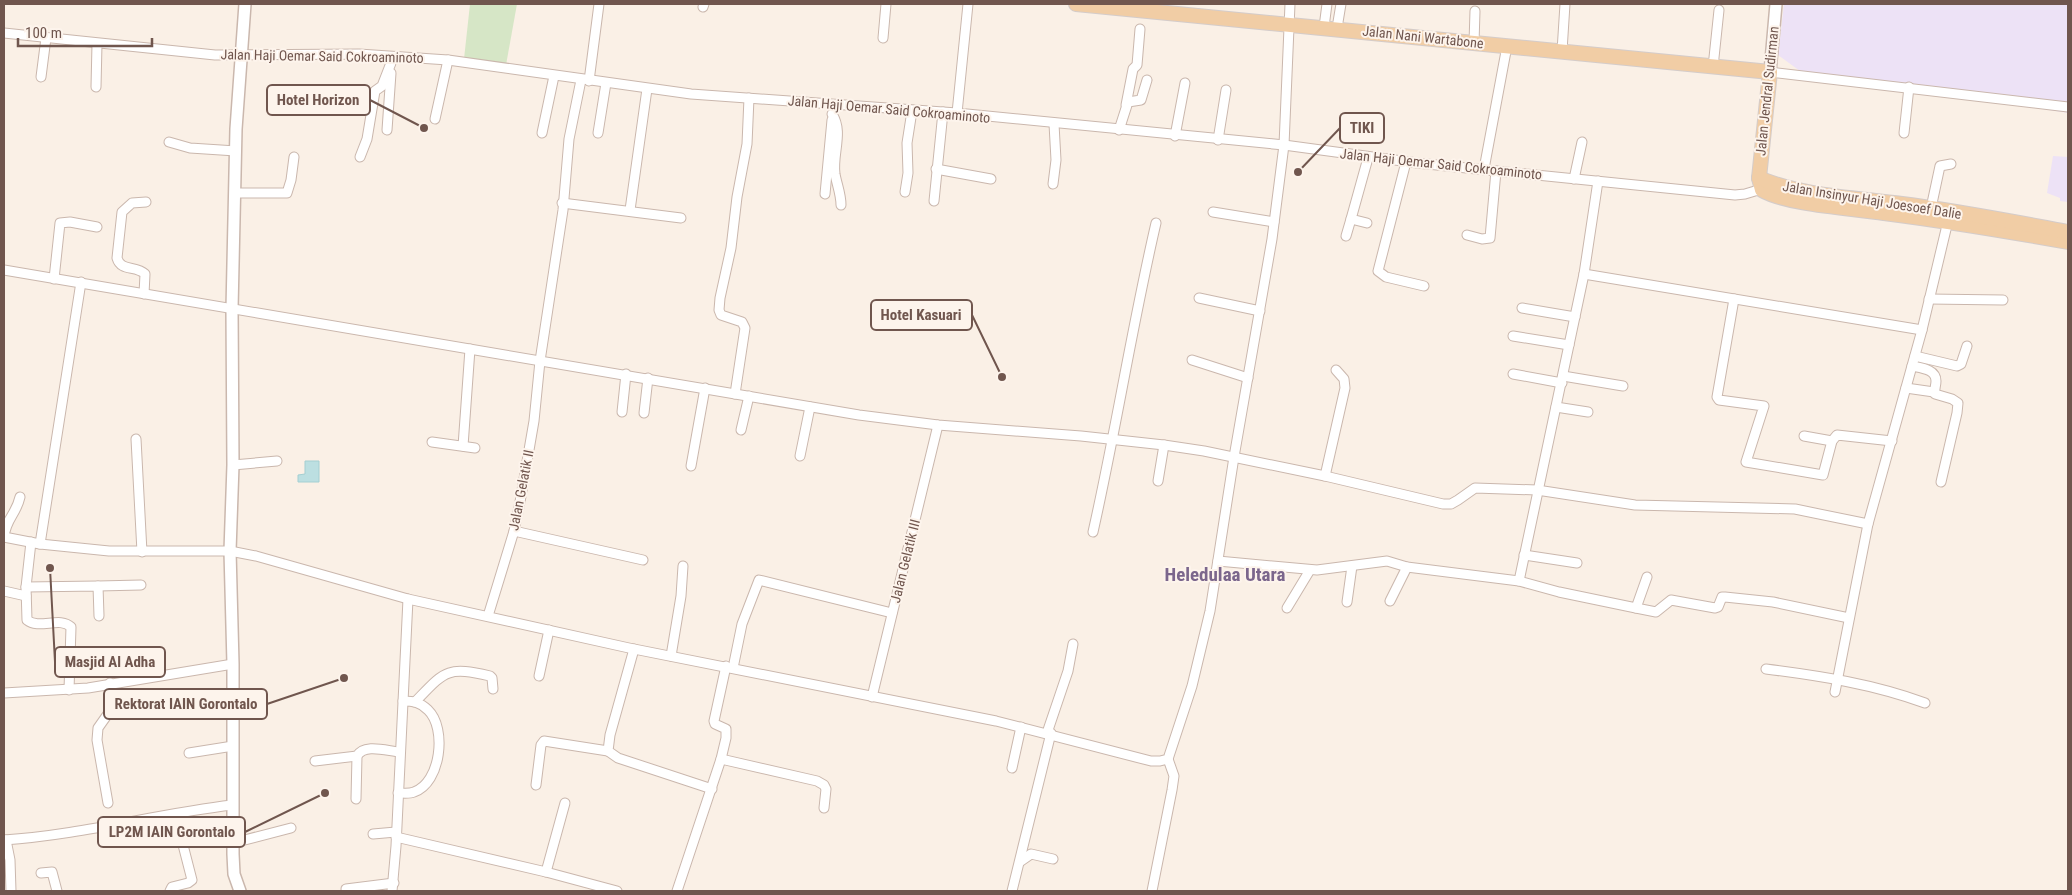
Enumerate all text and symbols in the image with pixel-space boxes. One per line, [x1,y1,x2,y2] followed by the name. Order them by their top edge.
[18,15,151,47] scale bar
[1362,23,1485,51] street label: Jalan Nani Wartabone
[25,24,62,42] text: 100 m
[1752,25,1782,157] street label: Jalan Jendral Sudirman
[220,46,424,66] street label: Jalan Haji Oemar Said Cokroaminoto
[267,85,370,115] callout: Hotel Horizon
[277,91,359,109] text: Hotel Horizon
[787,92,991,126] street label: Jalan Haji Oemar Said Cokroaminoto
[1340,113,1384,143] callout: TIKI
[1350,119,1374,137] text: TIKI
[1339,145,1543,183] street label: Jalan Haji Oemar Said Cokroaminoto
[1781,178,1963,222] street label: Jalan Insinyur Haji Joesoef Dalie
[871,300,972,330] callout: Hotel Kasuari
[880,306,962,324] text: Hotel Kasuari
[505,448,537,532] street label: Jalan Gelatik II
[887,518,923,604] street label: Jalan Gelatik III
[1164,563,1286,586] district label: Heledulaa Utara
[55,647,165,677] callout: Masjid Al Adha
[65,653,155,671] text: Masjid Al Adha
[104,689,267,719] callout: Rektorat IAIN Gorontalo
[115,695,257,713] text: Rektorat IAIN Gorontalo
[98,817,245,847] callout: LP2M IAIN Gorontalo
[109,823,235,841] text: LP2M IAIN Gorontalo

